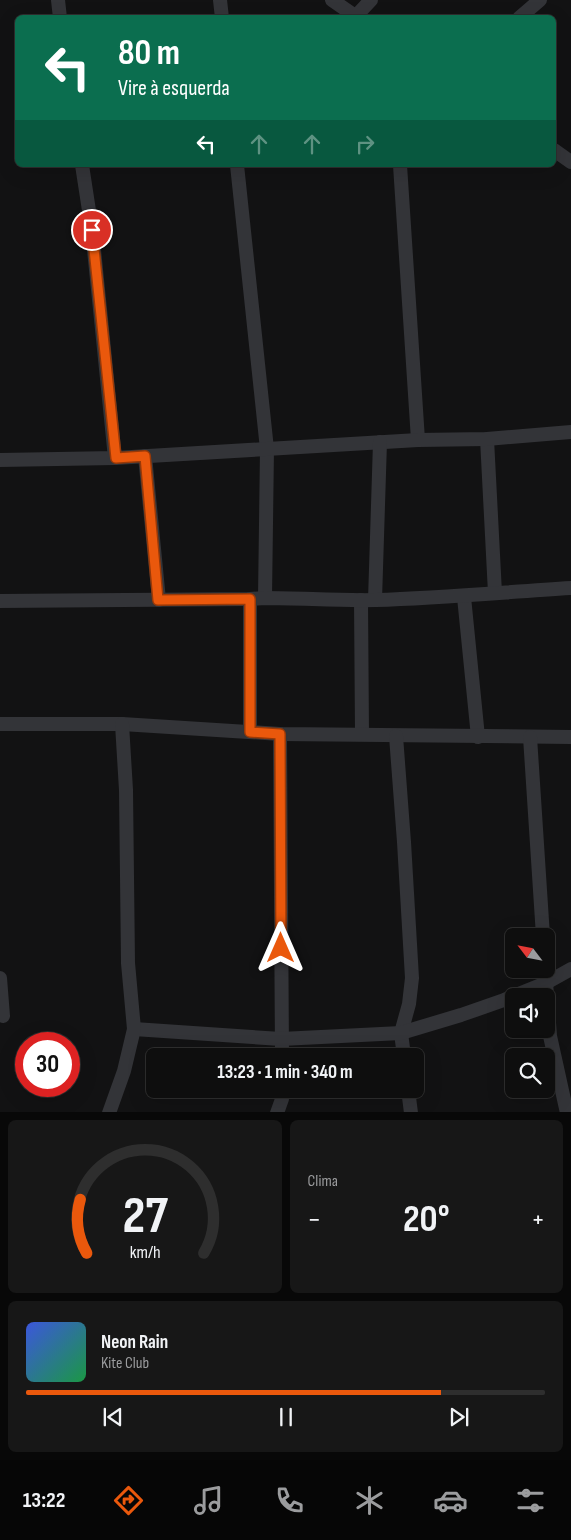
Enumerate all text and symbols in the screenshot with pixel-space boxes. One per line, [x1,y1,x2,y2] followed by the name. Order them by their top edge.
[118,32,180,75] text: 80 m
[35,35,100,100] icon: left
[118,75,230,102] text: Vire à esquerda
[192,130,220,158] icon: left
[245,130,273,158] icon: ahead
[298,130,326,158] icon: ahead
[351,130,379,158] icon: right
[71,209,113,251] pin
[78,216,106,244] icon: arrive
[254,921,306,973] position arrow
[505,928,555,978] north arrow
[505,928,555,1098] map controls
[505,988,555,1038] button: sound
[15,1032,80,1097] speed limit sign: 30
[505,1048,555,1098] button: search
[217,1061,353,1084] text: 13:23 · 1 min · 340 m
[308,1172,338,1191] text: Clima
[122,1185,168,1248] text: 27
[403,1197,450,1242] text: 20°
[308,1203,321,1236] text: −
[531,1203,545,1236] text: +
[129,1242,160,1263] text: km/h
[101,1331,168,1354] text: Neon Rain
[101,1354,149,1373] text: Kite Club
[99,1403,127,1431] icon: previous
[272,1403,300,1431] icon: pause
[445,1403,473,1431] icon: next
[111,1483,146,1518] icon: directions
[191,1483,226,1518] icon: music
[272,1483,307,1518] icon: phone
[352,1483,387,1518] icon: climate
[433,1483,468,1518] icon: car
[513,1483,548,1518] icon: filters
[23,1487,65,1514] text: 13:22

